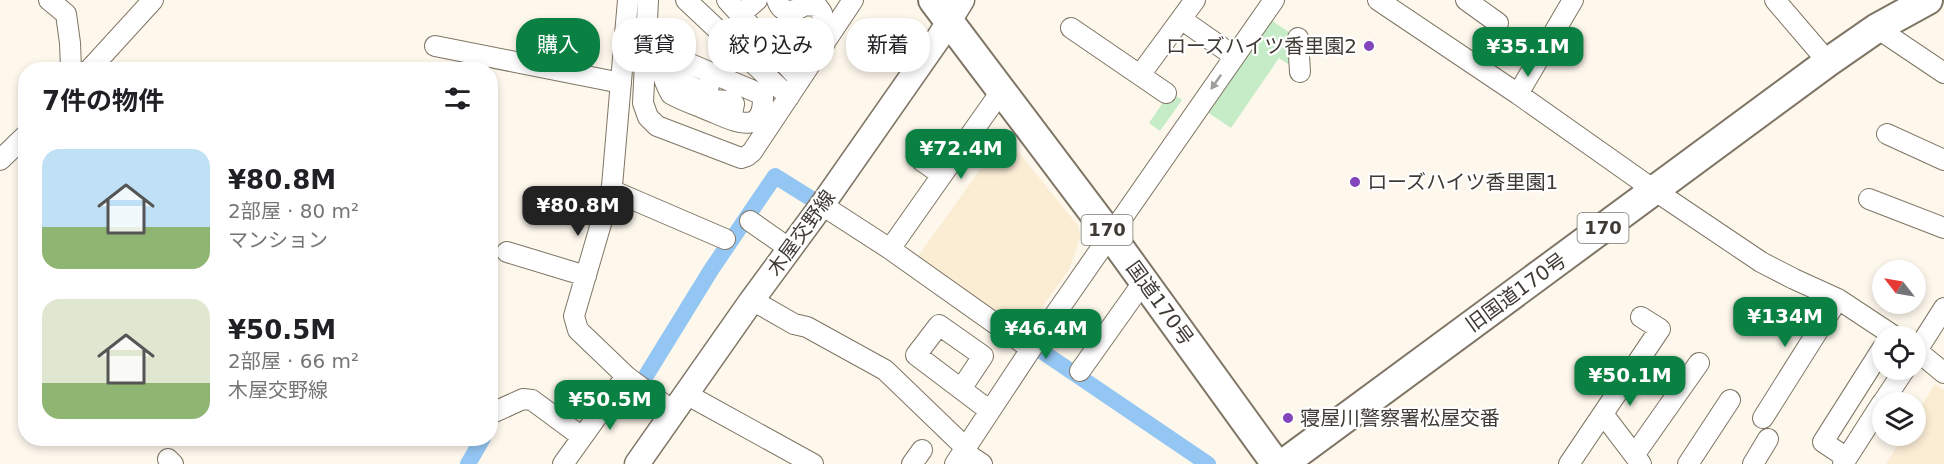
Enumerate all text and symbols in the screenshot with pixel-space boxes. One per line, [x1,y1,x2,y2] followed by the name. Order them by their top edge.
[516,18,600,72] chip: 購入
[612,18,696,72] chip: 賃貸
[708,18,834,72] chip: 絞り込み
[846,18,930,72] chip: 新着
[1479,27,1577,78] pin: ¥35.1M
[1166,34,1357,58] place label: ローズハイツ香里園2
[1486,34,1570,58] text: ¥35.1M
[1362,39,1376,53] marker: ローズハイツ香里園2
[1210,74,1222,90] one-way arrow
[441,82,474,115] icon: filters
[42,86,164,116] text: 7件の物件
[912,129,1010,180] pin: ¥72.4M
[919,136,1003,160] text: ¥72.4M
[228,165,336,195] text: ¥80.8M
[1367,170,1558,194] place label: ローズハイツ香里園1
[90,173,162,245] icon: home
[1348,175,1362,189] marker: ローズハイツ香里園1
[762,185,840,281] street label: 木屋交野線
[529,186,627,237] pin: ¥80.8M
[536,193,620,217] text: ¥80.8M
[228,199,359,223] text: 2部屋 · 80 m²
[1578,213,1628,243] road number: 170
[1082,215,1132,245] road number: 170
[228,228,328,252] text: マンション
[1461,248,1571,336] street label: 旧国道170号
[1121,256,1199,350] street label: 国道170号
[1872,260,1926,314] north arrow
[1872,260,1926,446] map controls
[1743,297,1827,348] pin: ¥134M
[1747,304,1823,328] text: ¥134M
[997,309,1095,360] pin: ¥46.4M
[228,315,336,345] text: ¥50.5M
[1004,316,1088,340] text: ¥46.4M
[90,323,162,395] icon: home
[1872,326,1926,380] button: locate
[228,349,359,373] text: 2部屋 · 66 m²
[1581,356,1679,407] pin: ¥50.1M
[1588,363,1672,387] text: ¥50.1M
[228,378,328,402] text: 木屋交野線
[561,380,659,431] pin: ¥50.5M
[568,387,652,411] text: ¥50.5M
[1872,392,1926,446] button: layers
[1300,406,1500,430] place label: 寝屋川警察署松屋交番
[1281,411,1295,425] marker: 寝屋川警察署松屋交番

